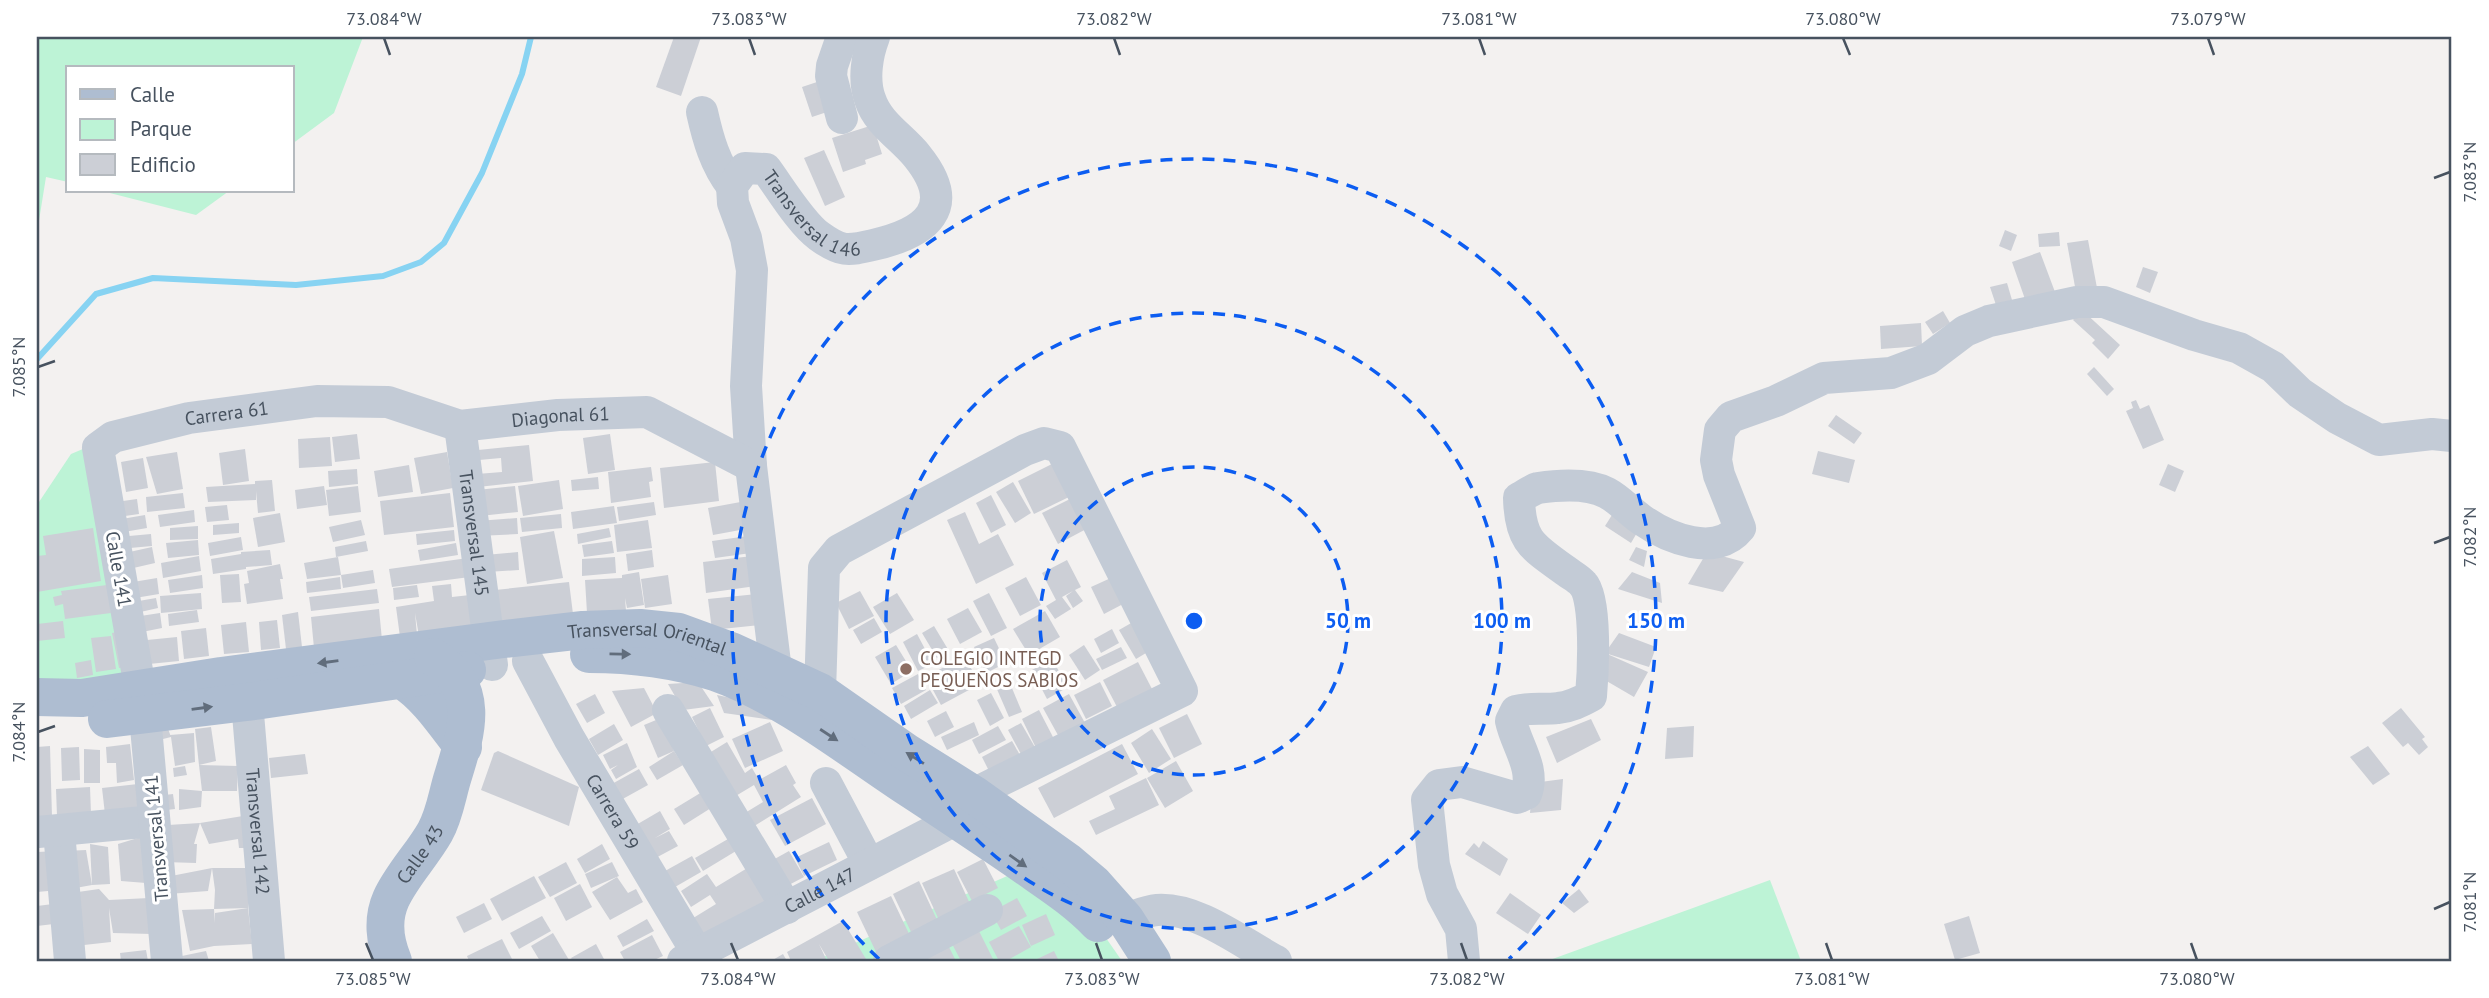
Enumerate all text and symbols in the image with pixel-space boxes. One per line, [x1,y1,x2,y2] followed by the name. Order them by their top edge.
[346,7,422,30] text: 73.084°W
[711,7,787,30] text: 73.083°W
[1076,7,1152,30] text: 73.082°W
[1441,7,1517,30] text: 73.081°W
[1805,7,1881,30] text: 73.080°W
[2170,7,2246,30] text: 73.079°W
[66,66,294,192] legend
[130,81,175,108] text: Calle
[130,115,192,142] text: Parque
[2458,142,2481,202] text: 7.083°N
[130,151,196,178] text: Edificio
[758,165,862,261] street label: Transversal 146
[7,337,30,397] text: 7.085°N
[183,396,270,430] street label: Carrera 61
[510,401,610,432] street label: Diagonal 61
[454,468,495,598] street label: Transversal 145
[2458,507,2481,567] text: 7.082°N
[101,529,137,609] street label: Calle 141
[1325,607,1371,634] text: 50 m
[1473,607,1531,634] text: 100 m
[1627,607,1685,634] text: 150 m
[1182,609,1206,633] centre of rings
[566,616,731,661] street label: Transversal Oriental
[920,646,1078,692] place label: COLEGIO INTEGD PEQUEÑOS SABIOS
[609,648,631,660] one-way arrow
[317,656,339,667] one-way arrow
[898,661,914,677] marker: COLEGIO INTEGD PEQUEÑOS SABIOS
[7,702,30,762] text: 7.084°N
[191,703,213,714] one-way arrow
[820,728,838,742] one-way arrow
[906,751,925,764] one-way arrow
[241,767,275,896] street label: Transversal 142
[581,769,645,854] street label: Carrera 59
[139,774,173,902] street label: Transversal 141
[391,821,449,888] street label: Calle 43
[1009,854,1027,868] one-way arrow
[780,862,859,918] street label: Calle 147
[2458,872,2481,932] text: 7.081°N
[335,967,411,990] text: 73.085°W
[700,967,776,990] text: 73.084°W
[1064,967,1140,990] text: 73.083°W
[1429,967,1505,990] text: 73.082°W
[1794,967,1870,990] text: 73.081°W
[2159,967,2235,990] text: 73.080°W

